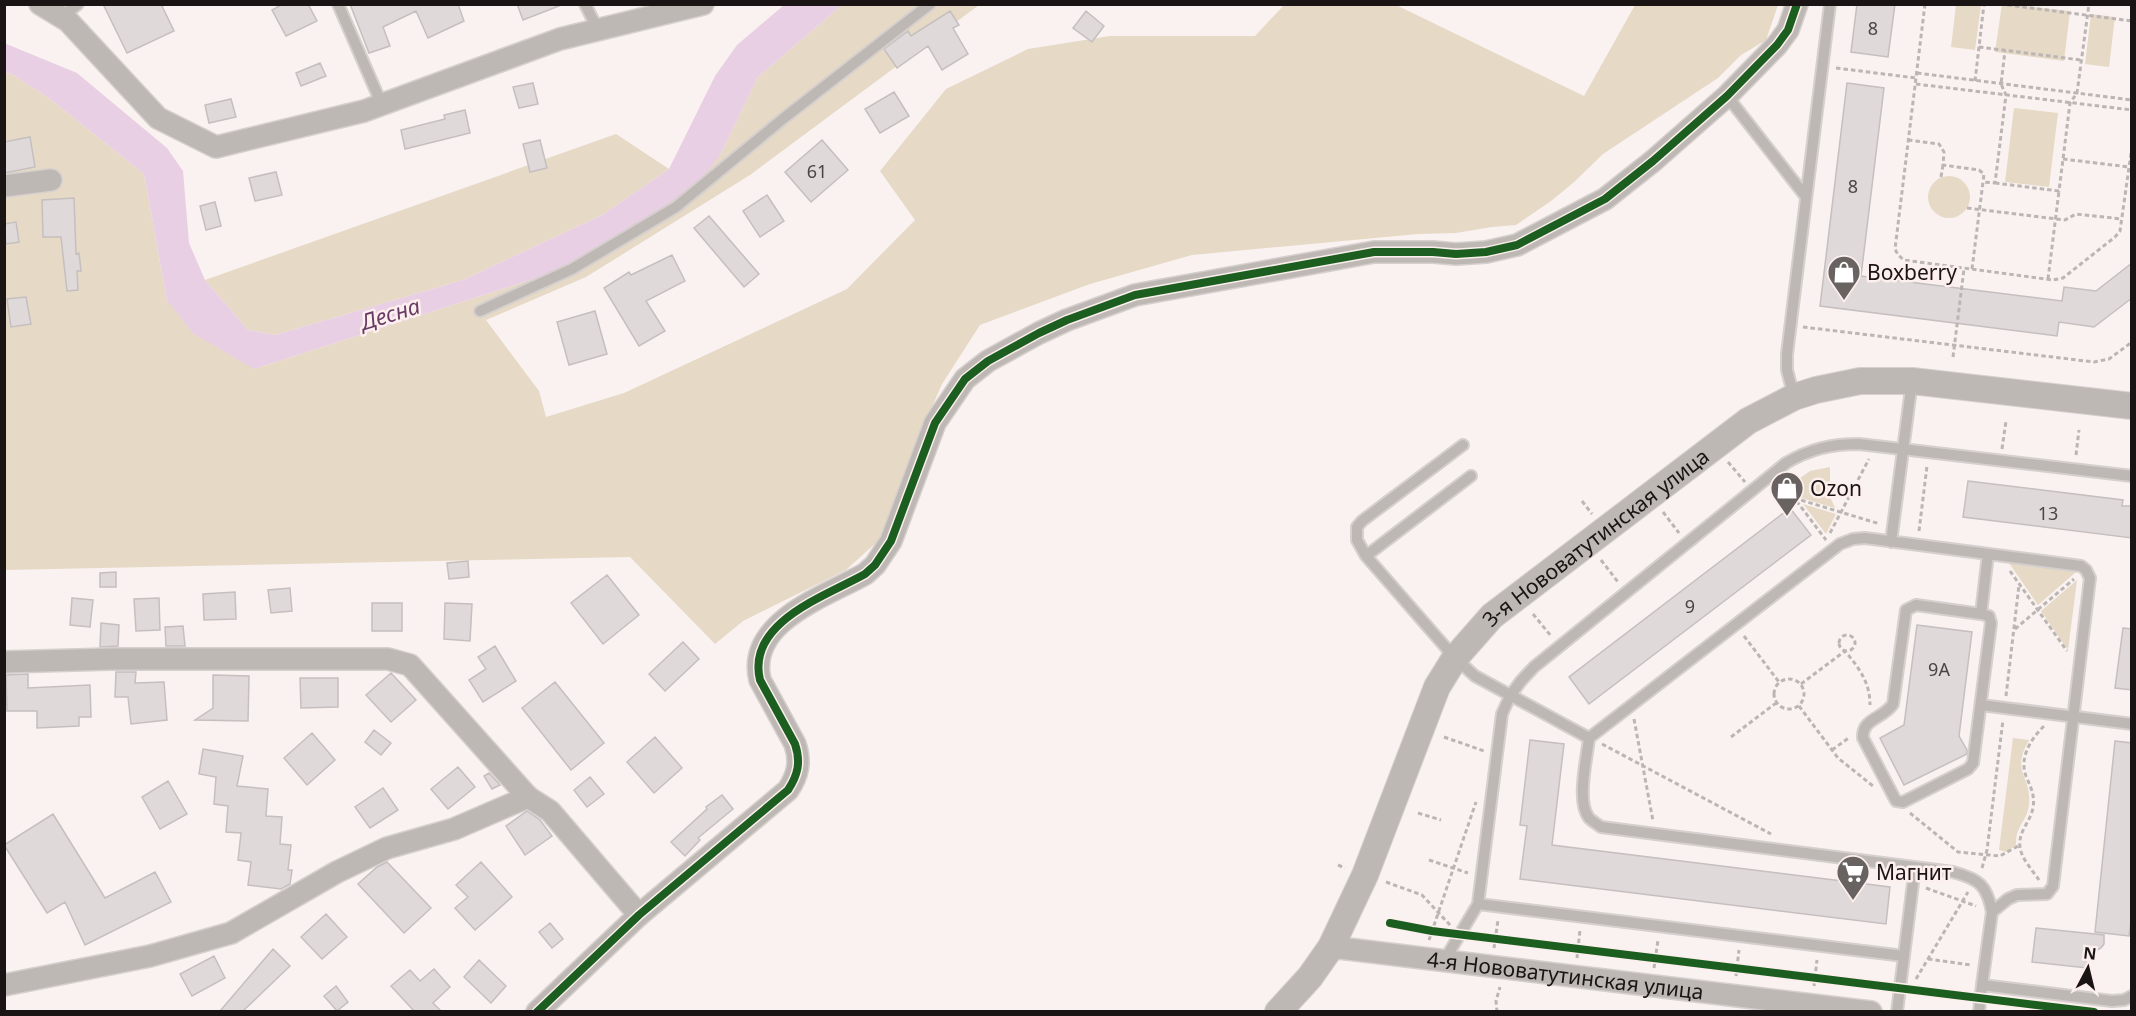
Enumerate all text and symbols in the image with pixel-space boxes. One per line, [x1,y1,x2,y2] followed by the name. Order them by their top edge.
[1868,16,1878,40] house number: 8
[807,159,827,183] house number: 61
[1848,174,1858,198] house number: 8
[1826,254,1862,301] shop icon: Boxberry
[1867,258,1957,286] place label: Boxberry
[355,290,424,337] water label: Десна
[1475,442,1715,632] street label: 3-я Нововатутинская улица
[1769,470,1805,517] shop icon: Ozon
[1810,474,1862,502] place label: Ozon
[2038,501,2058,525] house number: 13
[1685,594,1695,618] house number: 9
[1928,657,1950,681] house number: 9А
[1835,854,1871,901] supermarket icon: Магнит
[1876,858,1952,886] place label: Магнит
[2058,938,2118,998] north arrow
[2082,941,2098,965] text: N
[1425,945,1705,1006] street label: 4-я Нововатутинская улица

